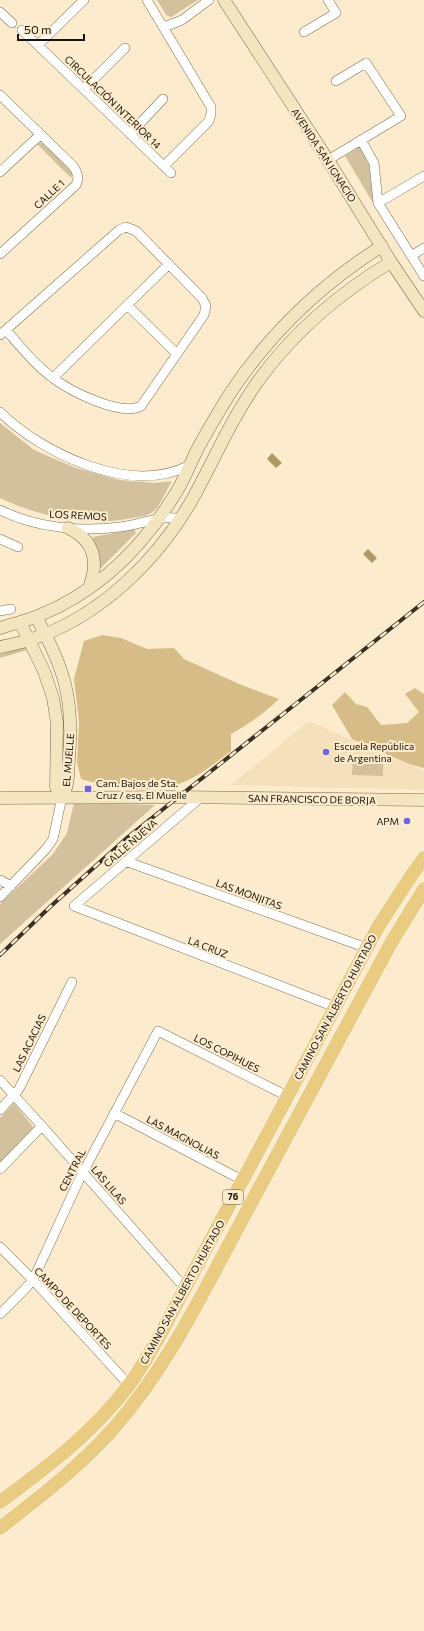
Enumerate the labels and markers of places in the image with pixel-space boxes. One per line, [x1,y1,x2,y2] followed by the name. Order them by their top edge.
[334,740,414,764] place label: Escuela República de Argentina
[321,747,331,757] marker: Escuela República de Argentina
[96,777,187,801] place label: Cam. Bajos de Sta. Cruz / esq. El Muelle
[83,784,93,794] marker: Cam. Bajos de Sta. Cruz / esq. El Muelle
[376,815,399,827] place label: APM
[402,816,412,826] marker: APM

